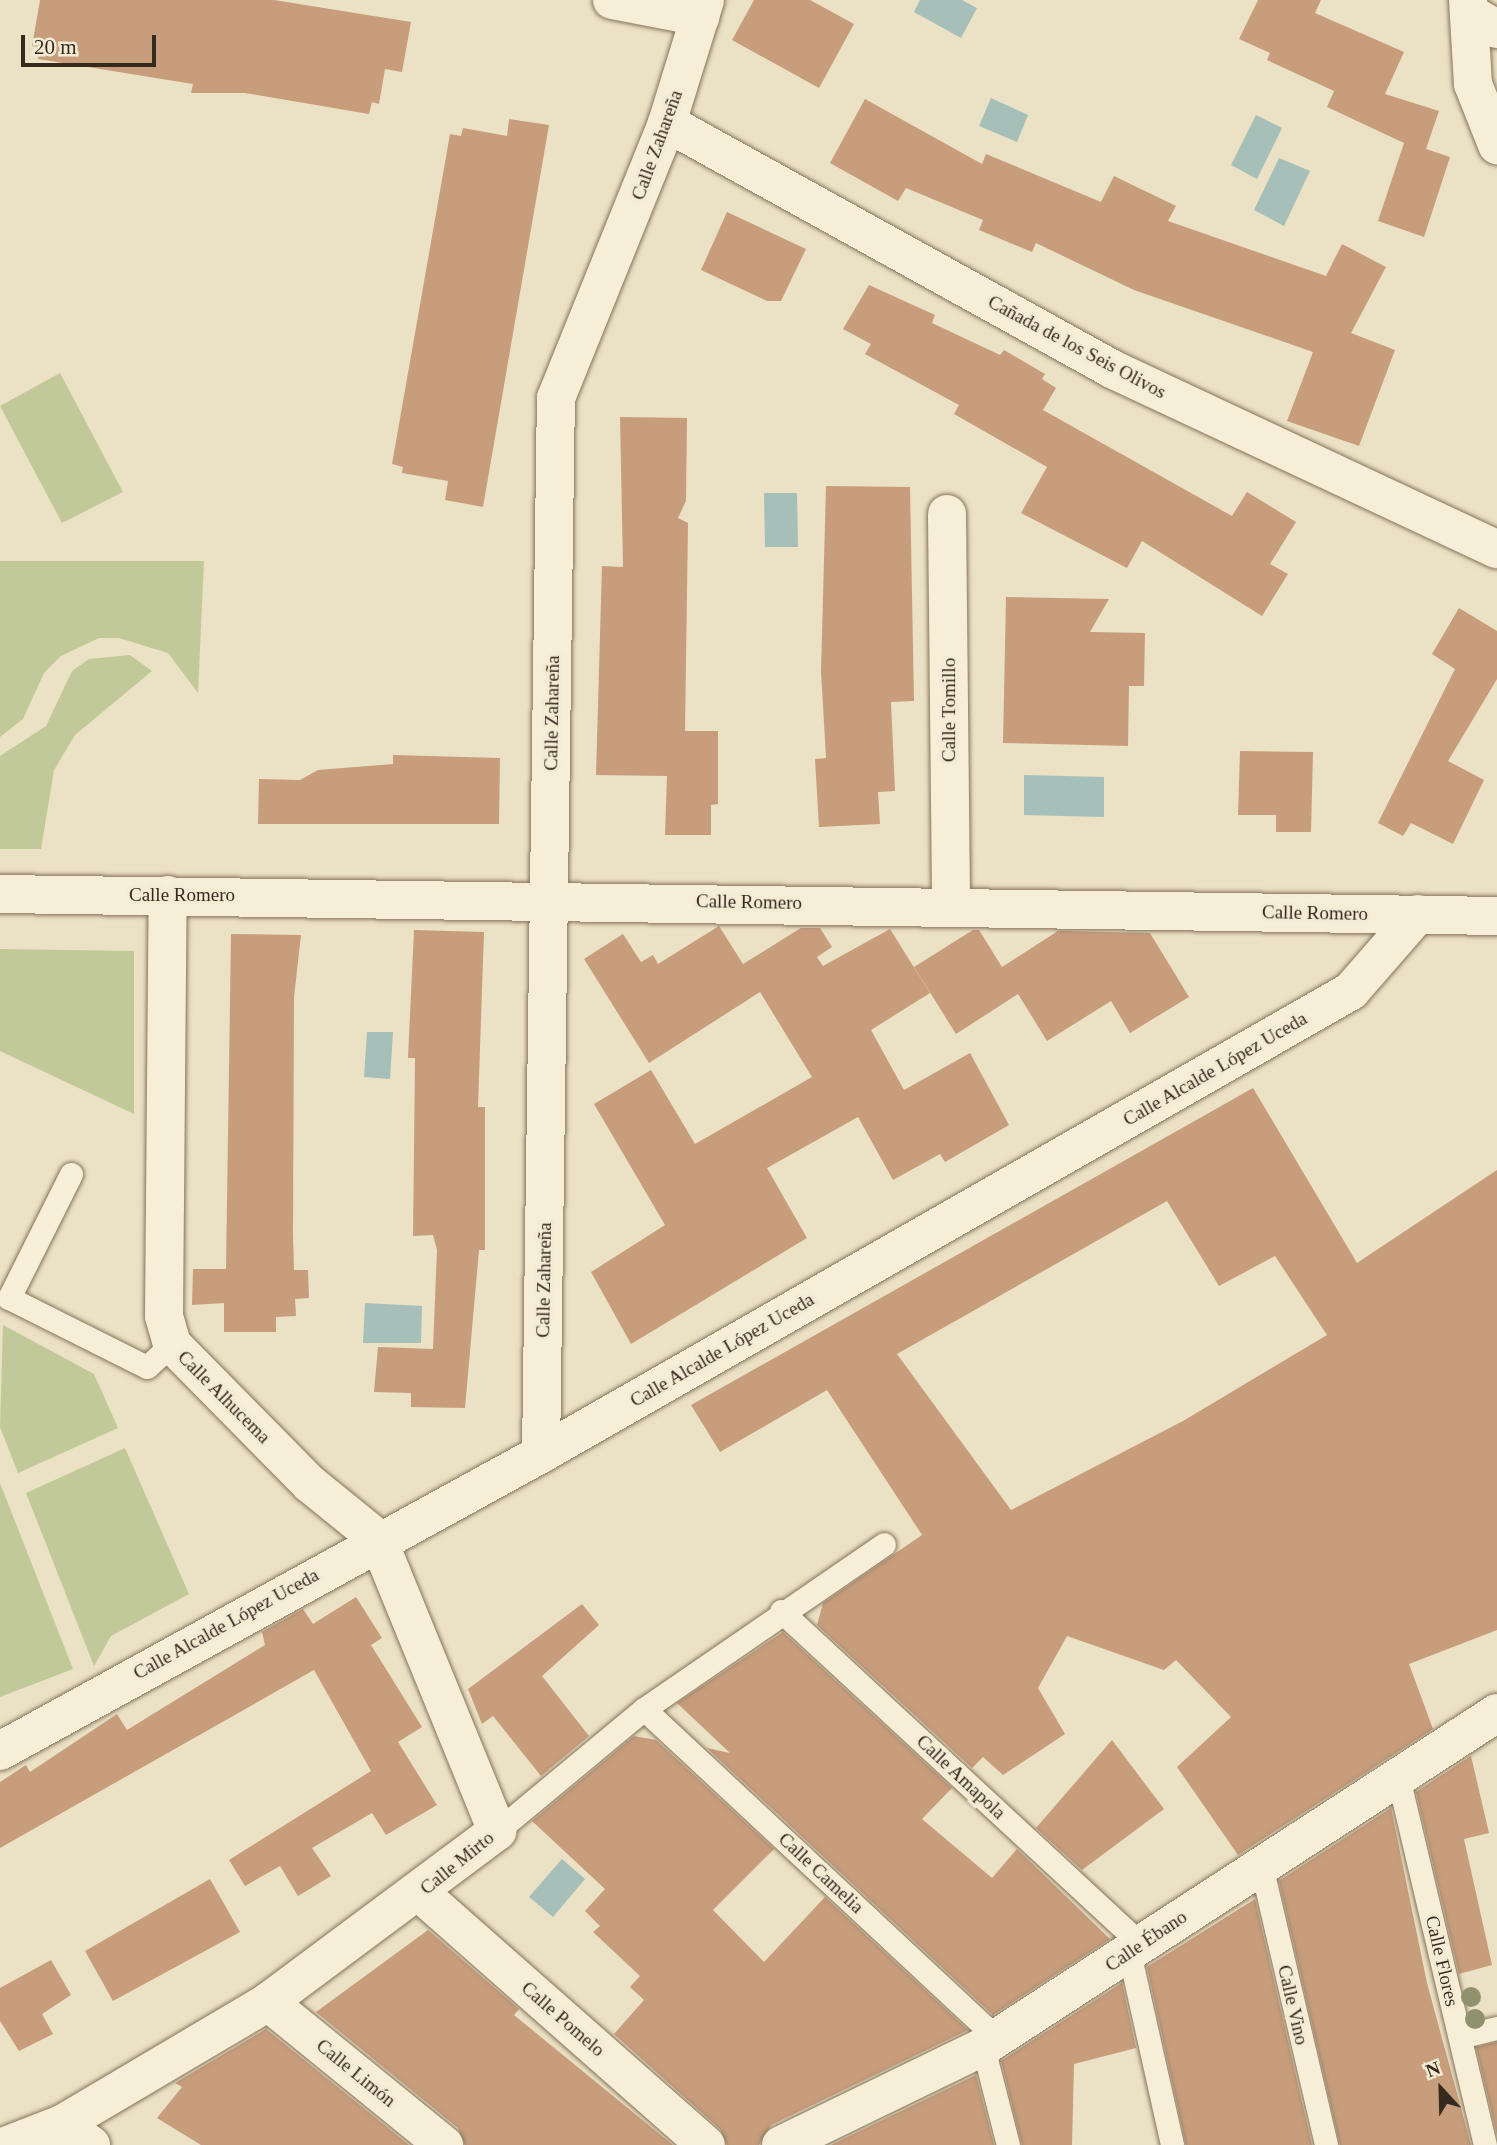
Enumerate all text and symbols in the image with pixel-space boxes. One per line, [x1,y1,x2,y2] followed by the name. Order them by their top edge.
[24,21,159,65] scale bar
[34,35,77,59] text: 20 m
[627,87,687,203] street label: Calle Zahareña
[984,290,1170,404] street label: Cañada de los Seis Olivos
[540,655,564,771] street label: Calle Zahareña
[938,658,960,762] street label: Calle Tomillo
[129,884,235,906] street label: Calle Romero
[696,890,802,914] street label: Calle Romero
[1262,901,1368,925] street label: Calle Romero
[1119,1007,1311,1131] street label: Calle Alcalde López Uceda
[532,1222,556,1338] street label: Calle Zahareña
[626,1288,818,1412] street label: Calle Alcalde López Uceda
[172,1345,276,1449] street label: Calle Alhucema
[129,1563,323,1685] street label: Calle Alcalde López Uceda
[911,1730,1011,1824] street label: Calle Amapola
[416,1826,498,1900] street label: Calle Mirto
[774,1828,868,1918] street label: Calle Camelia
[1101,1905,1191,1977] street label: Calle Ébano
[1421,1913,1463,2009] street label: Calle Flores
[1273,1963,1313,2047] street label: Calle Vino
[517,1977,609,2061] street label: Calle Pomelo
[312,2034,400,2112] street label: Calle Limón
[1406,2054,1476,2124] north arrow
[1423,2057,1443,2081] text: N

